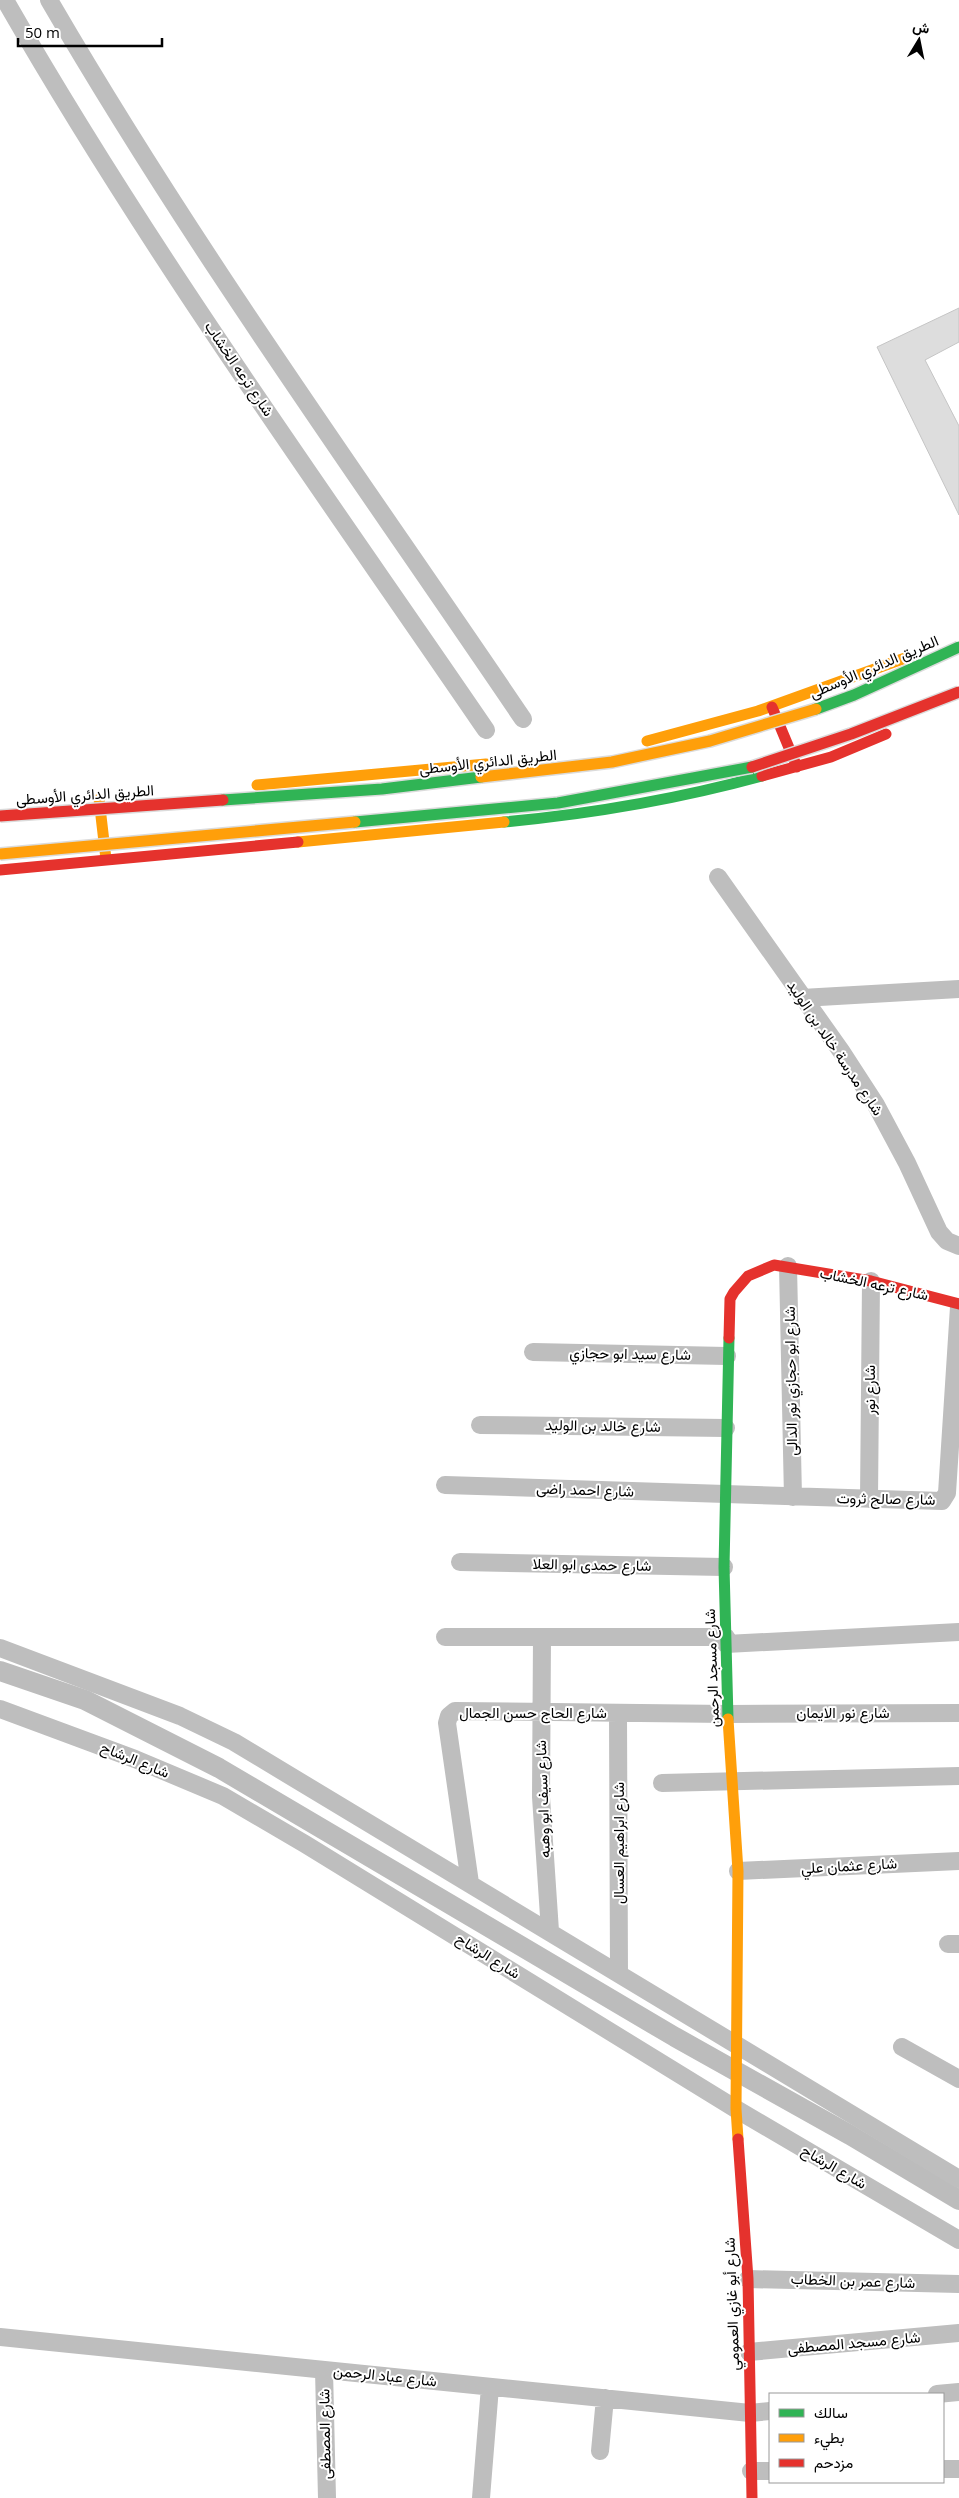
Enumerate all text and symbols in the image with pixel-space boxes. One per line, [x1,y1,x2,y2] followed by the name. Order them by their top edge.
[18,15,161,47] scale bar
[894,15,944,65] north arrow
[911,16,931,38] text: ش
[25,22,60,42] text: 50 m
[199,317,279,421] street label: شارع ترعه الخشاب
[806,630,943,706] street label: الطريق الدائري الأوسطى
[418,744,558,782] street label: الطريق الدائري الأوسطى
[15,779,155,813] street label: الطريق الدائري الأوسطى
[781,976,889,1120] street label: شارع مدرسة خالد بن الوليد
[818,1262,931,1306] street label: شارع ترعه الخشاب
[779,1306,805,1456] street label: شارع ابو حجازي نور الدالى
[569,1342,691,1368] street label: شارع سيد ابو حجازي
[859,1365,881,1416] street label: شارع نور
[545,1414,661,1438] street label: شارع خالد بن الوليد
[536,1477,634,1503] street label: شارع احمد راضى
[836,1487,936,1511] street label: شارع صالح ثروت
[532,1553,652,1577] street label: شارع حمدى ابو العلا
[699,1608,725,1728] street label: شارع مسجد الرحمن
[459,1702,607,1724] street label: شارع الحاج حسن الجمال
[796,1702,890,1724] street label: شارع نور الايمان
[97,1736,173,1784] street label: شارع الرشاح
[530,1740,556,1858] street label: شارع سيف ابو وهبه
[608,1782,630,1904] street label: شارع ابراهيم العسال
[800,1852,898,1881] street label: شارع عثمان علي
[452,1928,525,1985] street label: شارع الرشاح
[797,2139,871,2195] street label: شارع الرشاح
[719,2237,747,2371] street label: شارع أبو غازي العمومي
[790,2268,916,2294] street label: شارع عمر بن الخطاب
[787,2326,922,2360] street label: شارع مسجد المصطفى
[332,2360,438,2392] street label: شارع عباد الرحمن
[313,2388,337,2480] street label: شارع المصطفى
[769,2393,944,2483] legend
[814,2402,848,2422] text: سالك
[814,2427,844,2451] text: بطيء
[814,2452,853,2473] text: مزدحم

